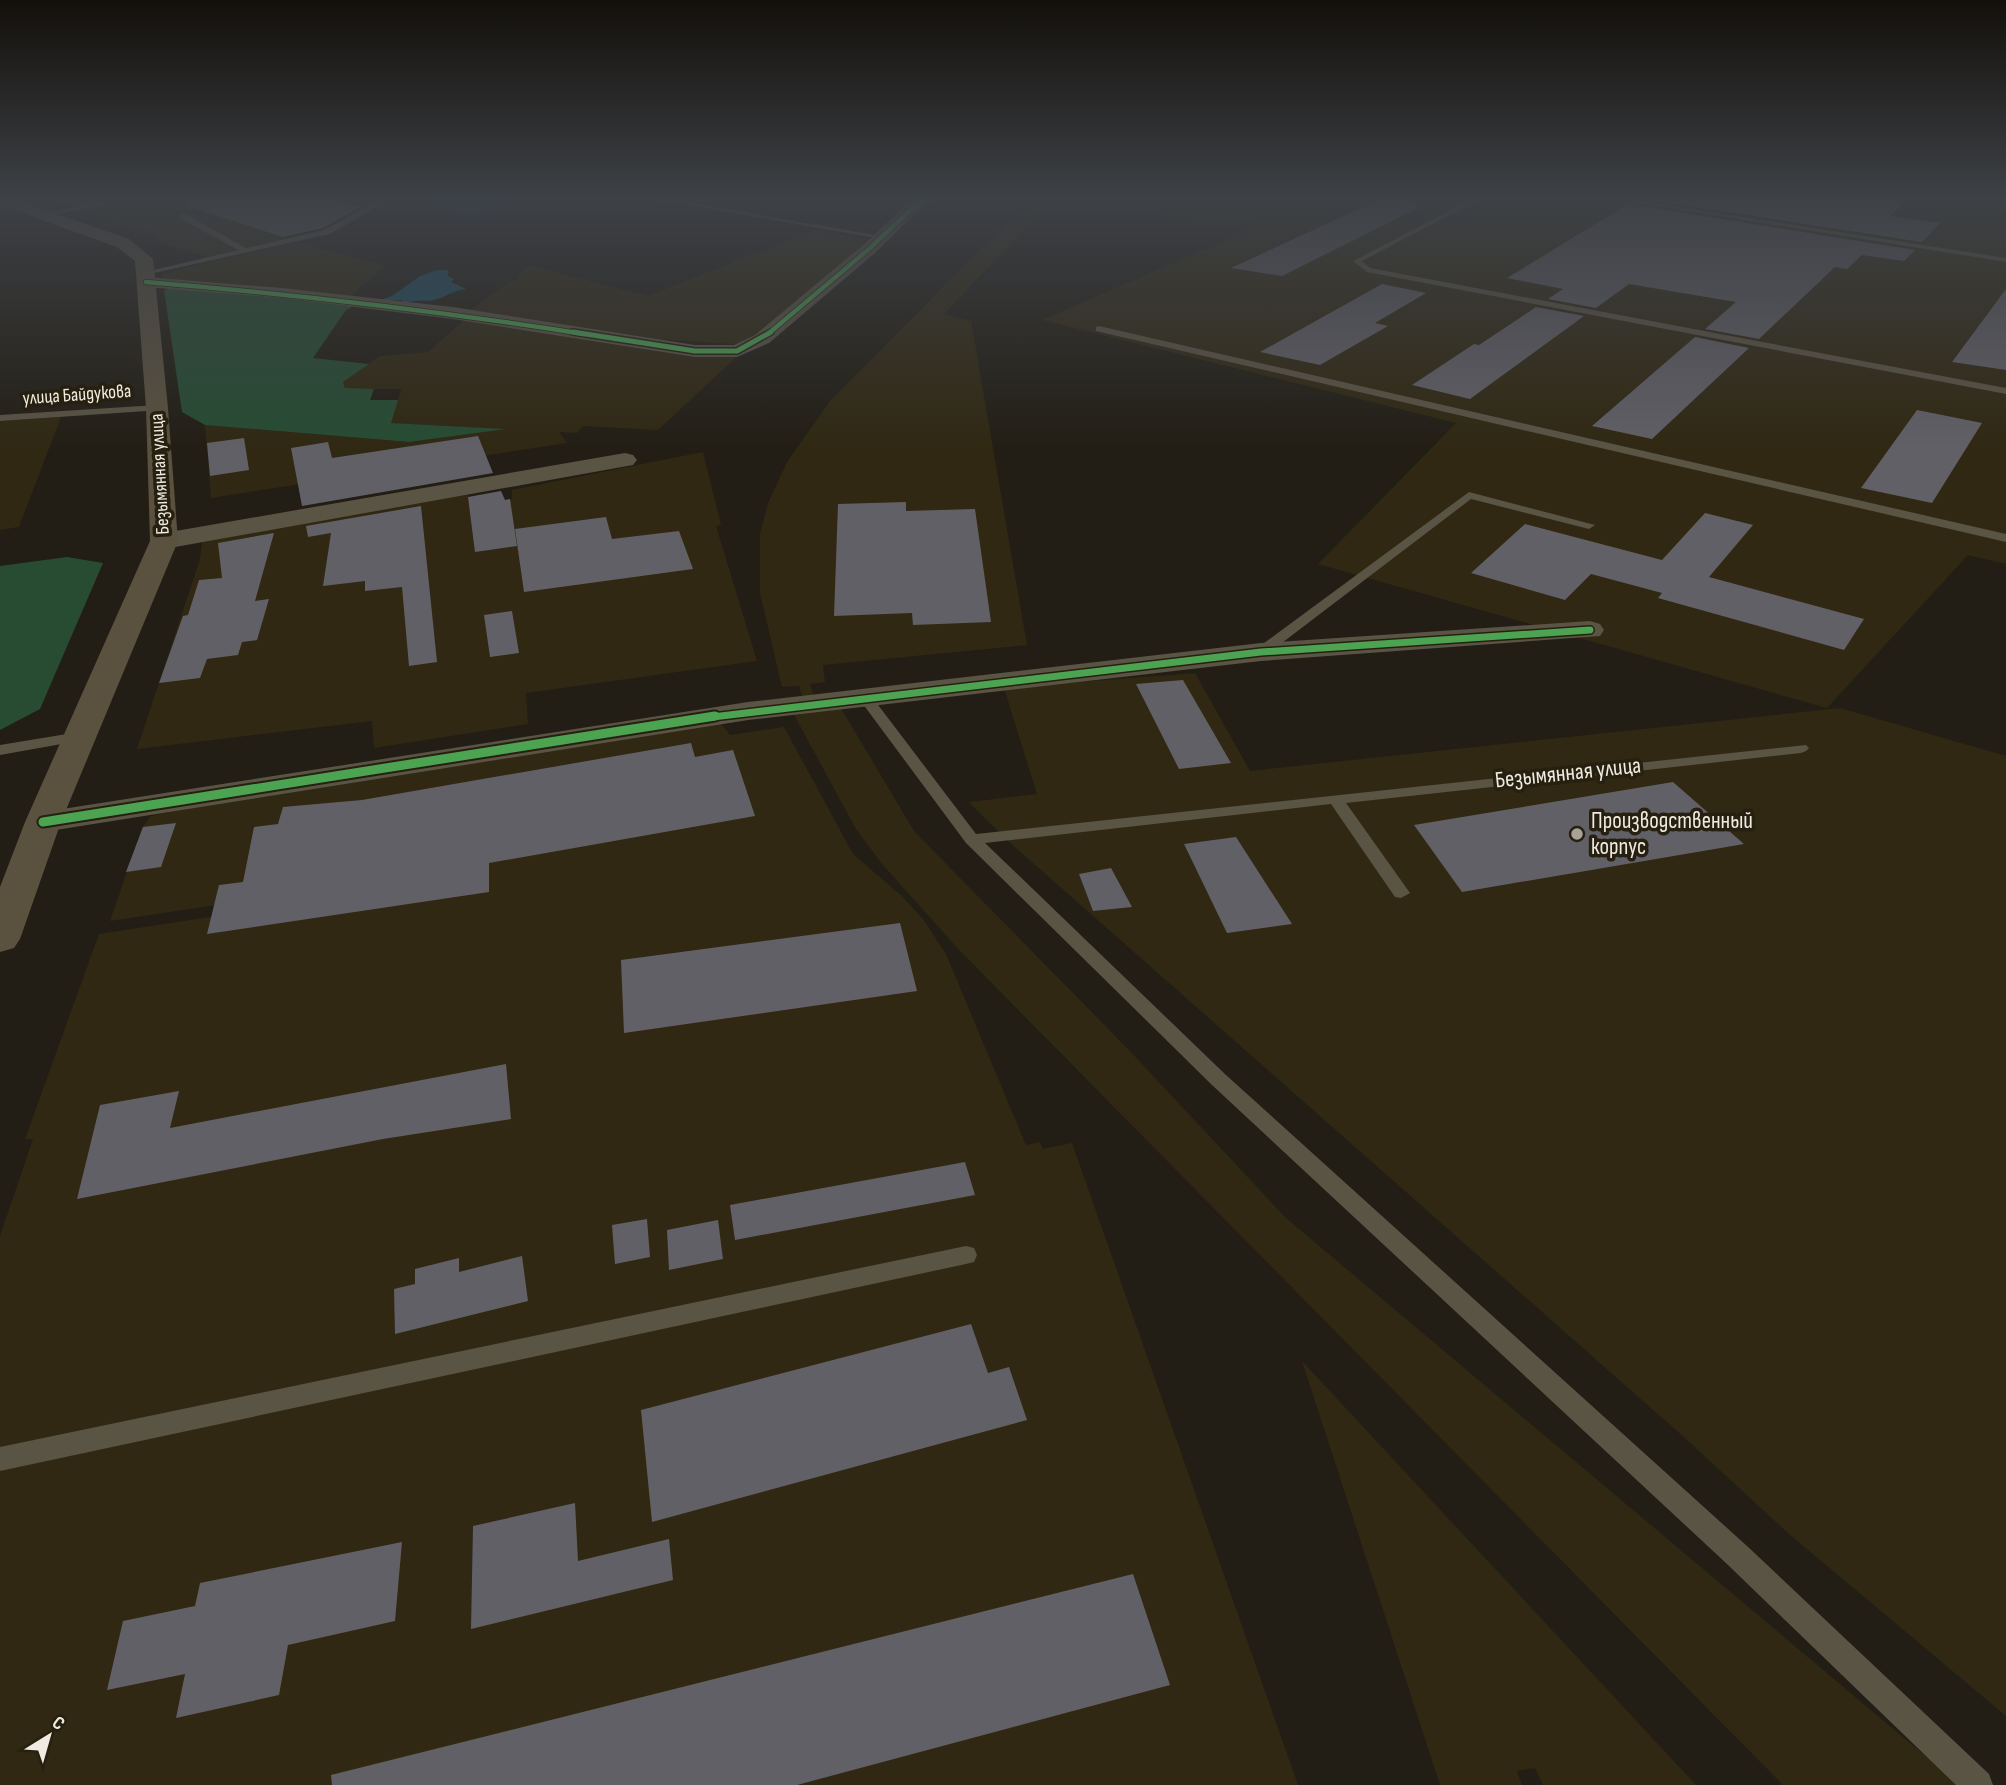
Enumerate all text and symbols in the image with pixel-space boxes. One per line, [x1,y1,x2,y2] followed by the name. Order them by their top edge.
[22,380,132,410] street label: улица Байдукова
[145,413,175,535] street label: Безымянная улица
[1494,751,1642,795] street label: Безымянная улица
[1591,807,1753,861] place label: Производственный корпус
[1569,826,1585,842] marker: Производственный корпус
[14,1701,84,1771] north arrow
[48,1712,69,1736] text: С

